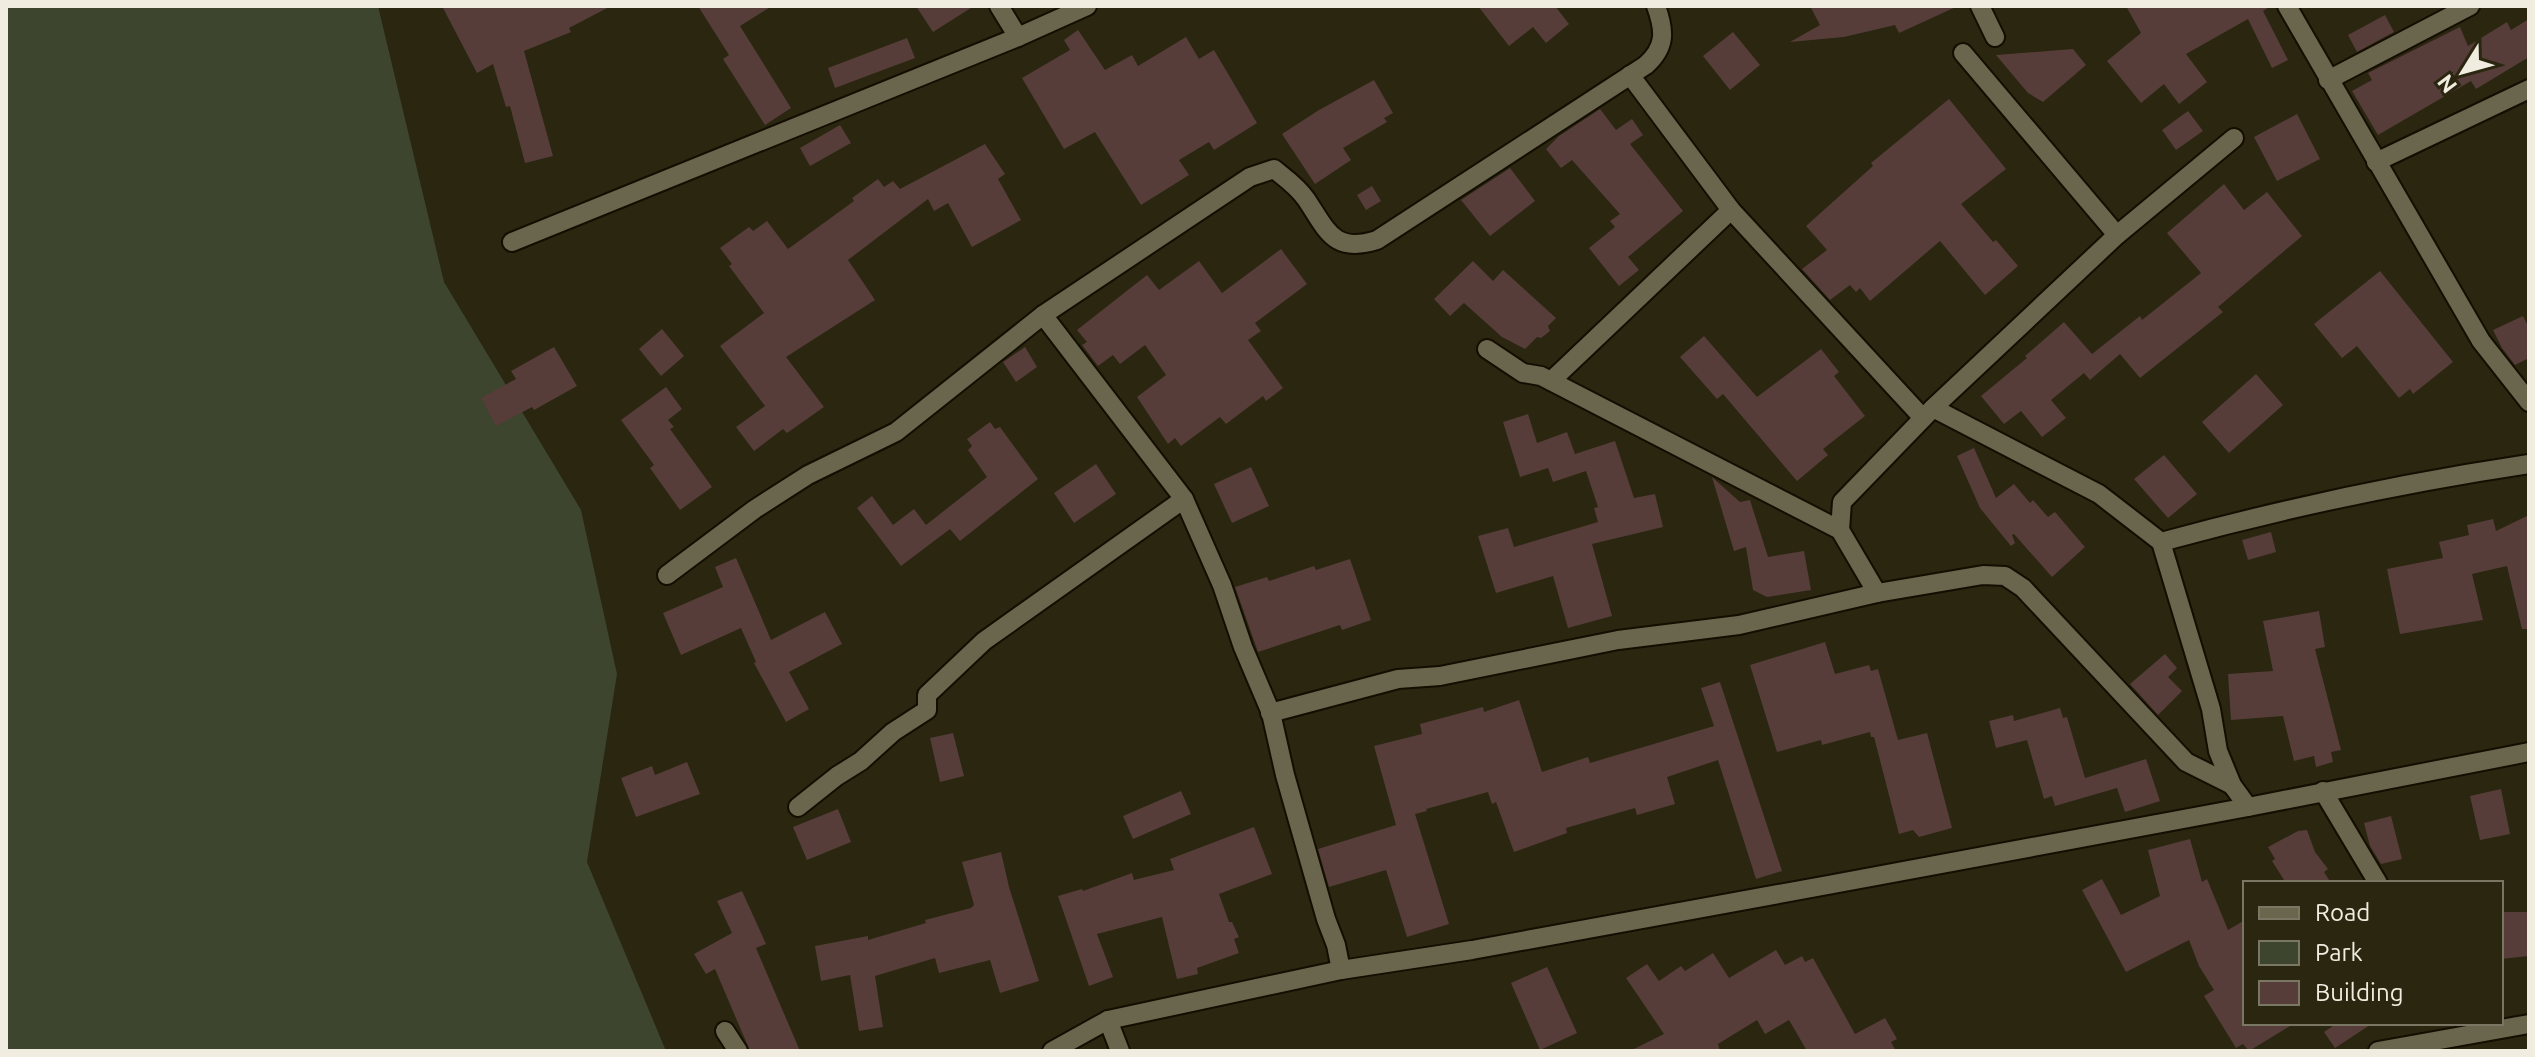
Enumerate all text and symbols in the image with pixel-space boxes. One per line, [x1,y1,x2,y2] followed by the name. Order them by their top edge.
[2423,32,2503,112] north arrow
[2432,70,2462,98] text: N
[2243,881,2503,1025] legend
[2315,899,2370,926] text: Road
[2315,939,2363,966] text: Park
[2315,979,2403,1006] text: Building

